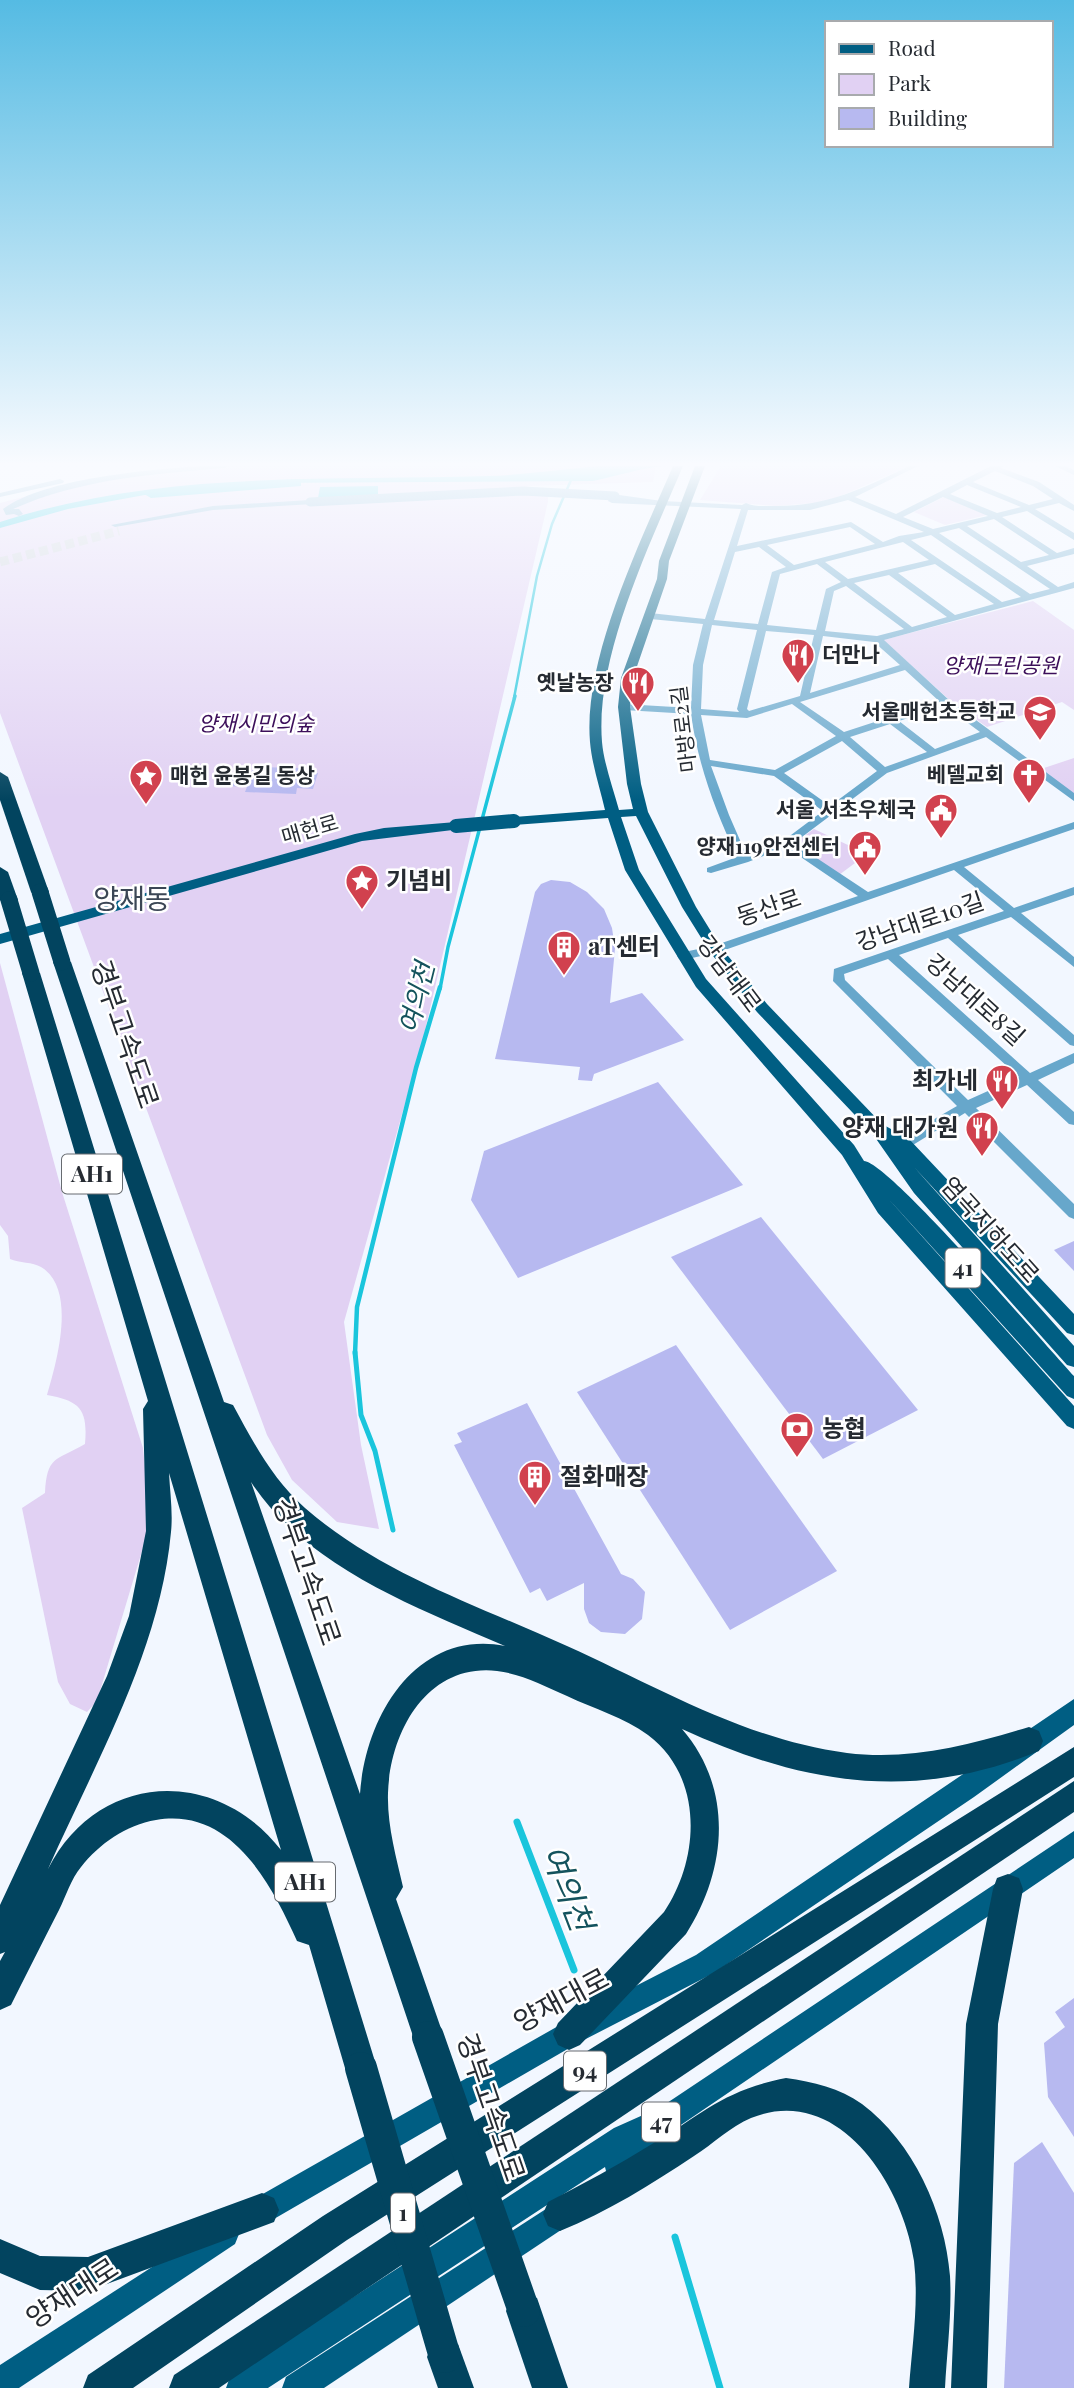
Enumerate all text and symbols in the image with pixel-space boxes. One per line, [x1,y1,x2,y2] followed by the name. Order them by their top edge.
[825,21,1053,147] legend
[888,33,936,61] text: Road
[888,68,932,96] text: Park
[888,103,967,131] text: Building
[779,636,817,685] restaurant icon: 더만나
[822,639,880,667] place label: 더만나
[943,650,1061,678] park label: 양재근린공원
[619,664,657,713] restaurant icon: 옛날농장
[537,667,614,695] place label: 옛날농장
[663,684,701,774] street label: 마방로2길
[1021,693,1059,742] school or university icon: 서울매헌초등학교
[861,696,1016,724] place label: 서울매헌초등학교
[198,708,316,736] park label: 양재시민의숲
[1010,756,1048,805] church icon: 베델교회
[127,757,165,806] place icon: 매헌 윤봉길 동상
[927,759,1004,787] place label: 베델교회
[170,760,315,788] place label: 매헌 윤봉길 동상
[922,791,960,840] public building icon: 서울 서초우체국
[776,794,916,822] place label: 서울 서초우체국
[278,807,341,850] street label: 매헌로
[846,828,884,877] public building icon: 양재119안전센터
[696,831,840,859] place label: 양재119안전센터
[343,862,381,911] place icon: 기념비
[386,863,452,895] place label: 기념비
[93,879,171,916] district label: 양재동
[732,880,805,932] street label: 동산로
[851,883,988,957] street label: 강남대로10길
[545,928,583,977] building icon: aT센터
[691,928,770,1018] street label: 강남대로
[588,929,660,961] place label: aT센터
[920,946,1033,1052] street label: 강남대로8길
[84,954,169,1113] street label: 경부고속도로
[390,956,442,1037] water label: 여의천
[983,1062,1021,1111] restaurant icon: 최가네
[912,1063,978,1095] place label: 최가네
[963,1109,1001,1158] restaurant icon: 양재 대가원
[842,1110,958,1142] place label: 양재 대가원
[62,1154,122,1194] road number: AH1
[935,1169,1048,1289] street label: 염곡지하도로
[946,1248,981,1288] road number: 41
[778,1410,816,1459] bank icon: 농협
[822,1411,866,1443] place label: 농협
[516,1458,554,1507] building icon: 절화매장
[560,1459,648,1491] place label: 절화매장
[266,1491,351,1650] street label: 경부고속도로
[533,1838,607,1939] water label: 여의천
[275,1862,335,1901] road number: AH1
[506,1958,614,2039] street label: 양재대로
[450,2027,535,2186] street label: 경부고속도로
[564,2052,606,2090] road number: 94
[642,2102,680,2142] road number: 47
[391,2194,415,2232] road number: 1
[18,2248,124,2335] street label: 양재대로

